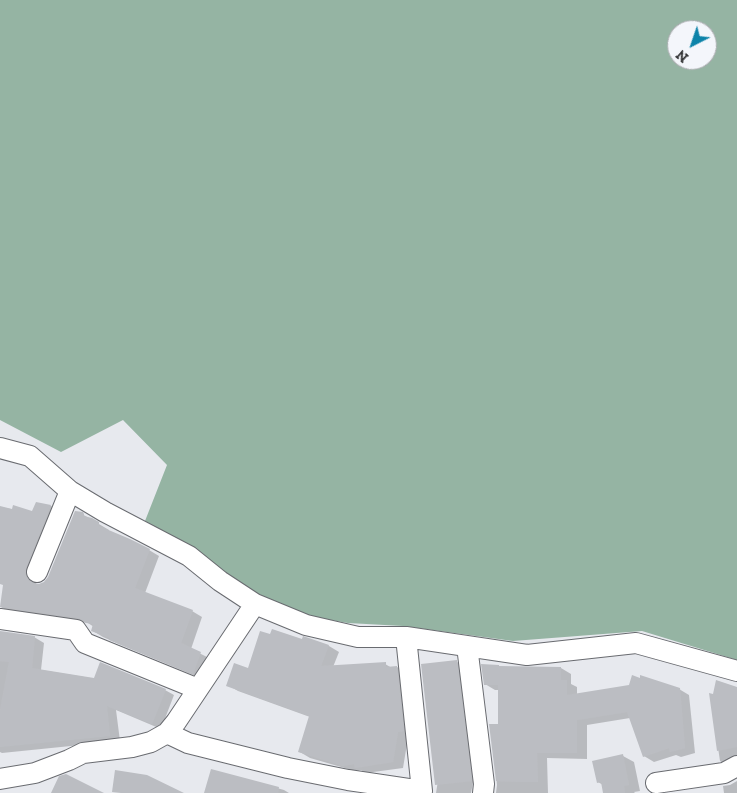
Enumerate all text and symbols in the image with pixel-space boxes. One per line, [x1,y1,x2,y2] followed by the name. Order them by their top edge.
[667,20,717,70] north arrow
[673,46,692,66] text: N

